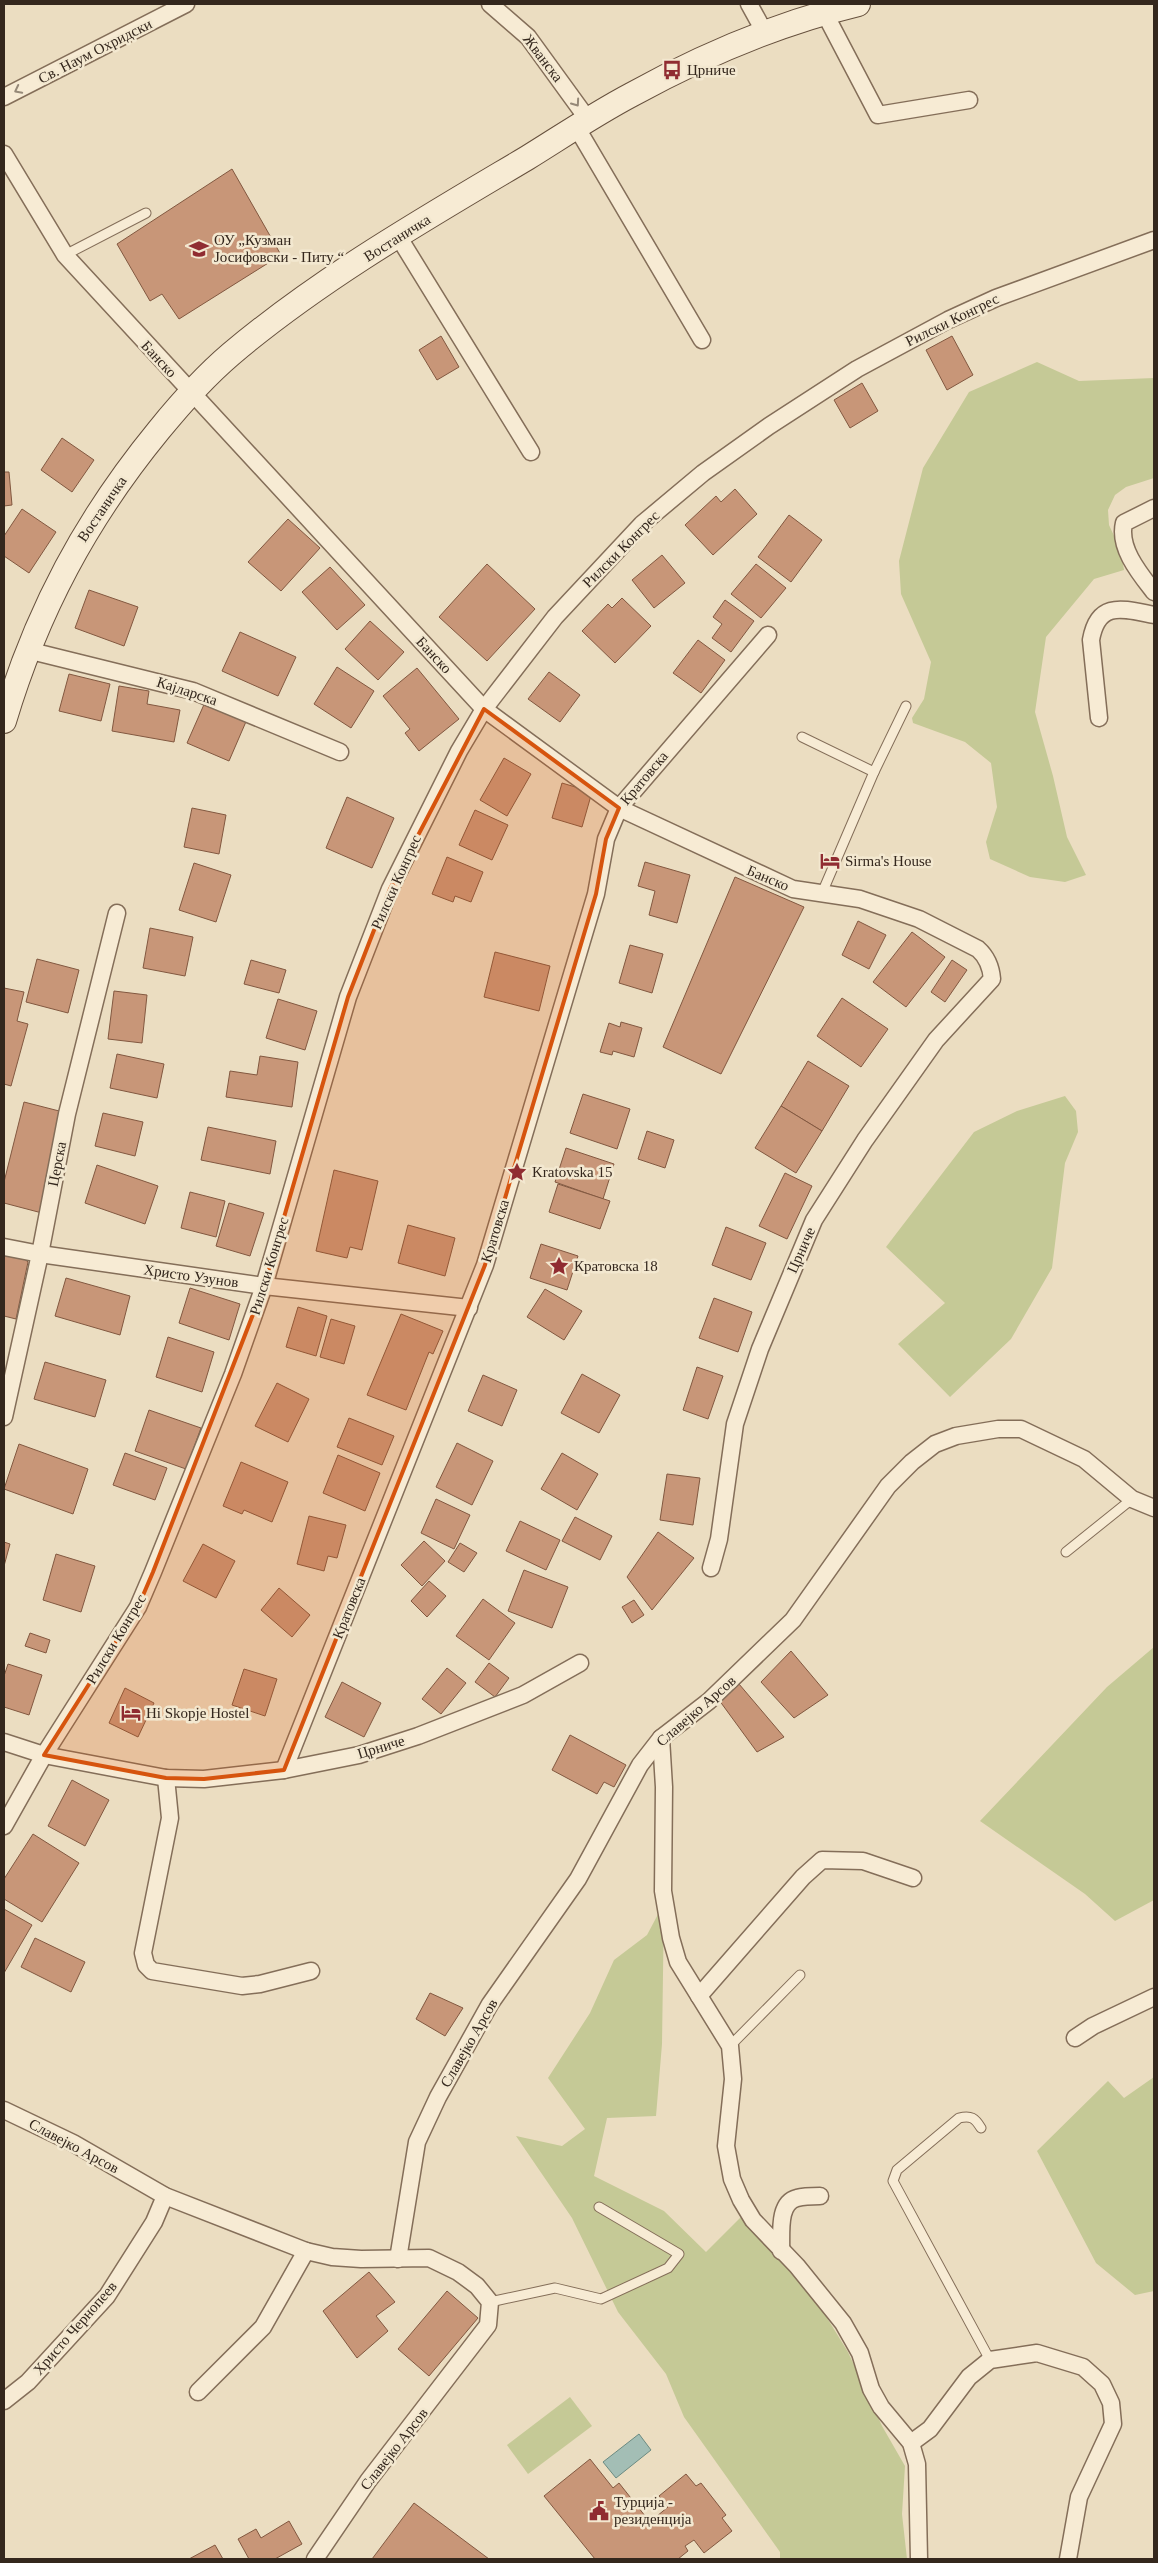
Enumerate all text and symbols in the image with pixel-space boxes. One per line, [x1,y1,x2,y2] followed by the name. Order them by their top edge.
[36,15,154,87] street label: Св. Наум Охридски
[520,31,566,85] street label: Жванска
[661,59,683,81] bus stop icon: Црниче
[687,62,736,78] place label: Црниче
[14,84,23,94] one-way arrow
[570,97,579,107] one-way arrow
[361,211,433,265] street label: Востаничка
[214,232,345,265] place label: ОУ „Кузман Јосифовски - Питу “
[188,238,210,260] school or university icon: ОУ „Кузман Јосифовски - Питу “
[903,290,1002,349] street label: Рилски Конгрес
[138,337,180,381] street label: Банско
[74,473,130,545] street label: Востаничка
[579,507,663,591] street label: Рилски Конгрес
[413,633,455,677] street label: Банско
[155,674,220,708] street label: Кајларска
[617,748,671,808] street label: Кратовска
[368,832,424,932] street label: Рилски Конгрес
[819,850,841,872] hotel icon: Sirma's House
[845,853,932,869] place label: Sirma's House
[745,862,791,894] street label: Банско
[45,1140,69,1188] street label: Церска
[506,1161,528,1183] place icon: Kratovska 15
[532,1164,612,1180] place label: Kratovska 15
[478,1197,512,1264] street label: Кратовска
[246,1215,292,1317] street label: Рилски Конгрес
[784,1224,818,1275] street label: Црниче
[548,1255,570,1277] place icon: Кратовска 18
[574,1258,658,1274] place label: Кратовска 18
[143,1261,239,1291] street label: Христо Узунов
[329,1575,369,1641] street label: Кратовска
[83,1591,149,1687] street label: Рилски Конгрес
[653,1672,739,1750] street label: Славејко Арсов
[120,1702,142,1724] hotel icon: Hi Skopje Hostel
[146,1705,249,1721] place label: Hi Skopje Hostel
[355,1732,407,1762] street label: Црниче
[437,1996,501,2090] street label: Славејко Арсов
[26,2116,122,2176] street label: Славејко Арсов
[30,2278,120,2378] street label: Христо Чернопеев
[357,2405,431,2493] street label: Славејко Арсов
[614,2494,692,2527] place label: Турција - резиденција
[588,2500,610,2522] public building icon: Турција - резиденција

